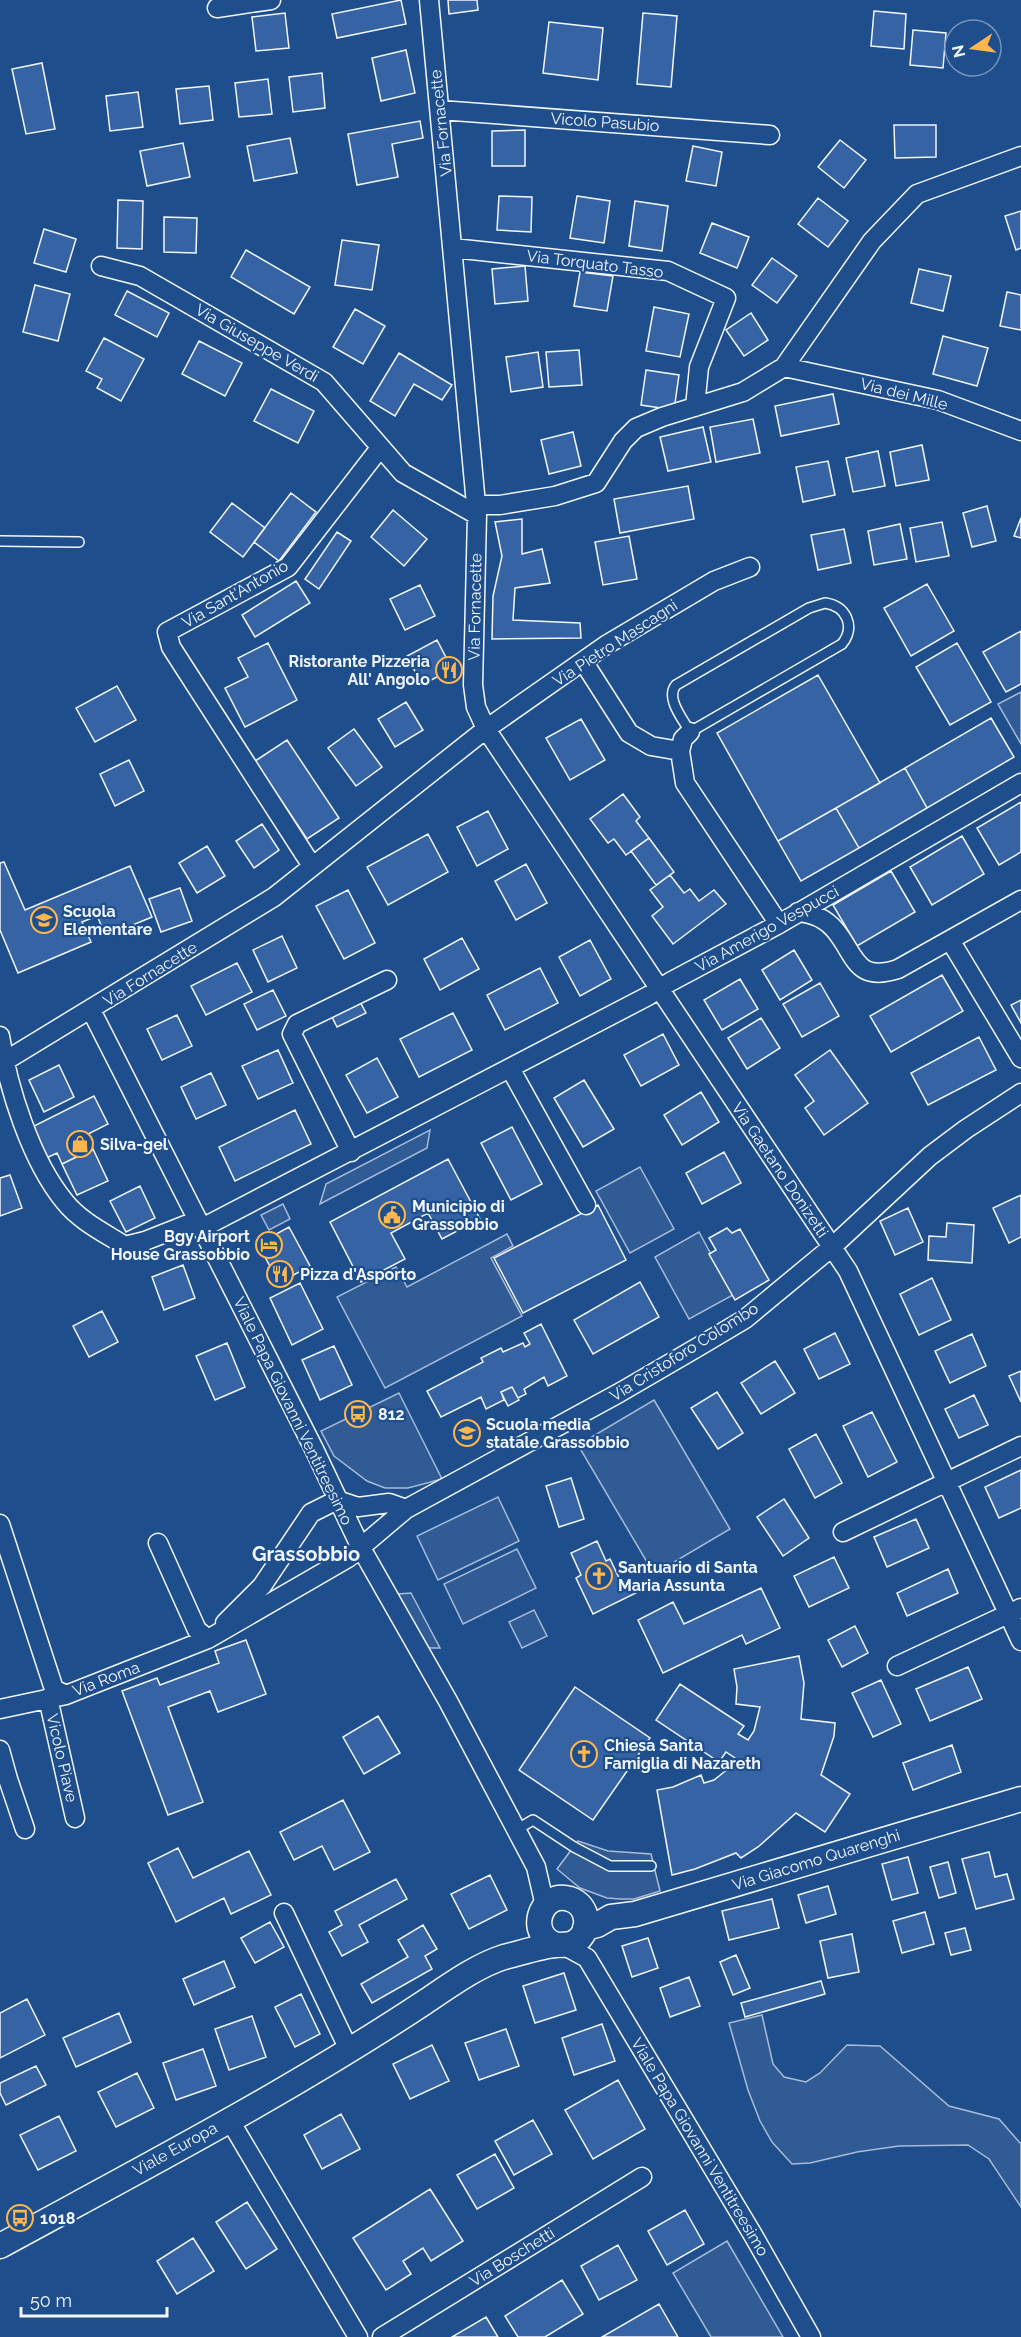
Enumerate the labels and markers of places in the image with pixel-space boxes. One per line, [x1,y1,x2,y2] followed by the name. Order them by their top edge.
[289,652,430,689] place label: Ristorante Pizzeria All' Angolo
[434,655,464,685] restaurant icon: Ristorante Pizzeria All' Angolo
[63,902,153,939] place label: Scuola Elementare
[29,905,59,935] school or university icon: Scuola Elementare
[65,1129,95,1159] shop icon: Silva-gel
[100,1135,169,1154] place label: Silva-gel
[412,1197,505,1234] place label: Municipio di Grassobbio
[377,1200,407,1230] public building icon: Municipio di Grassobbio
[111,1227,250,1264] place label: Bgy Airport House Grassobbio
[254,1230,284,1260] hotel icon: Bgy Airport House Grassobbio
[265,1259,295,1289] restaurant icon: Pizza d'Asporto
[300,1265,417,1284] place label: Pizza d'Asporto
[343,1399,373,1429] bus stop icon: 812
[378,1405,405,1424] place label: 812
[486,1415,630,1452] place label: Scuola media statale Grassobbio
[452,1418,482,1448] school or university icon: Scuola media statale Grassobbio
[618,1558,758,1595] place label: Santuario di Santa Maria Assunta
[584,1561,614,1591] church icon: Santuario di Santa Maria Assunta
[604,1736,761,1773] place label: Chiesa Santa Famiglia di Nazareth
[569,1739,599,1769] church icon: Chiesa Santa Famiglia di Nazareth
[5,2203,35,2233] bus stop icon: 1018
[40,2209,75,2228] place label: 1018

